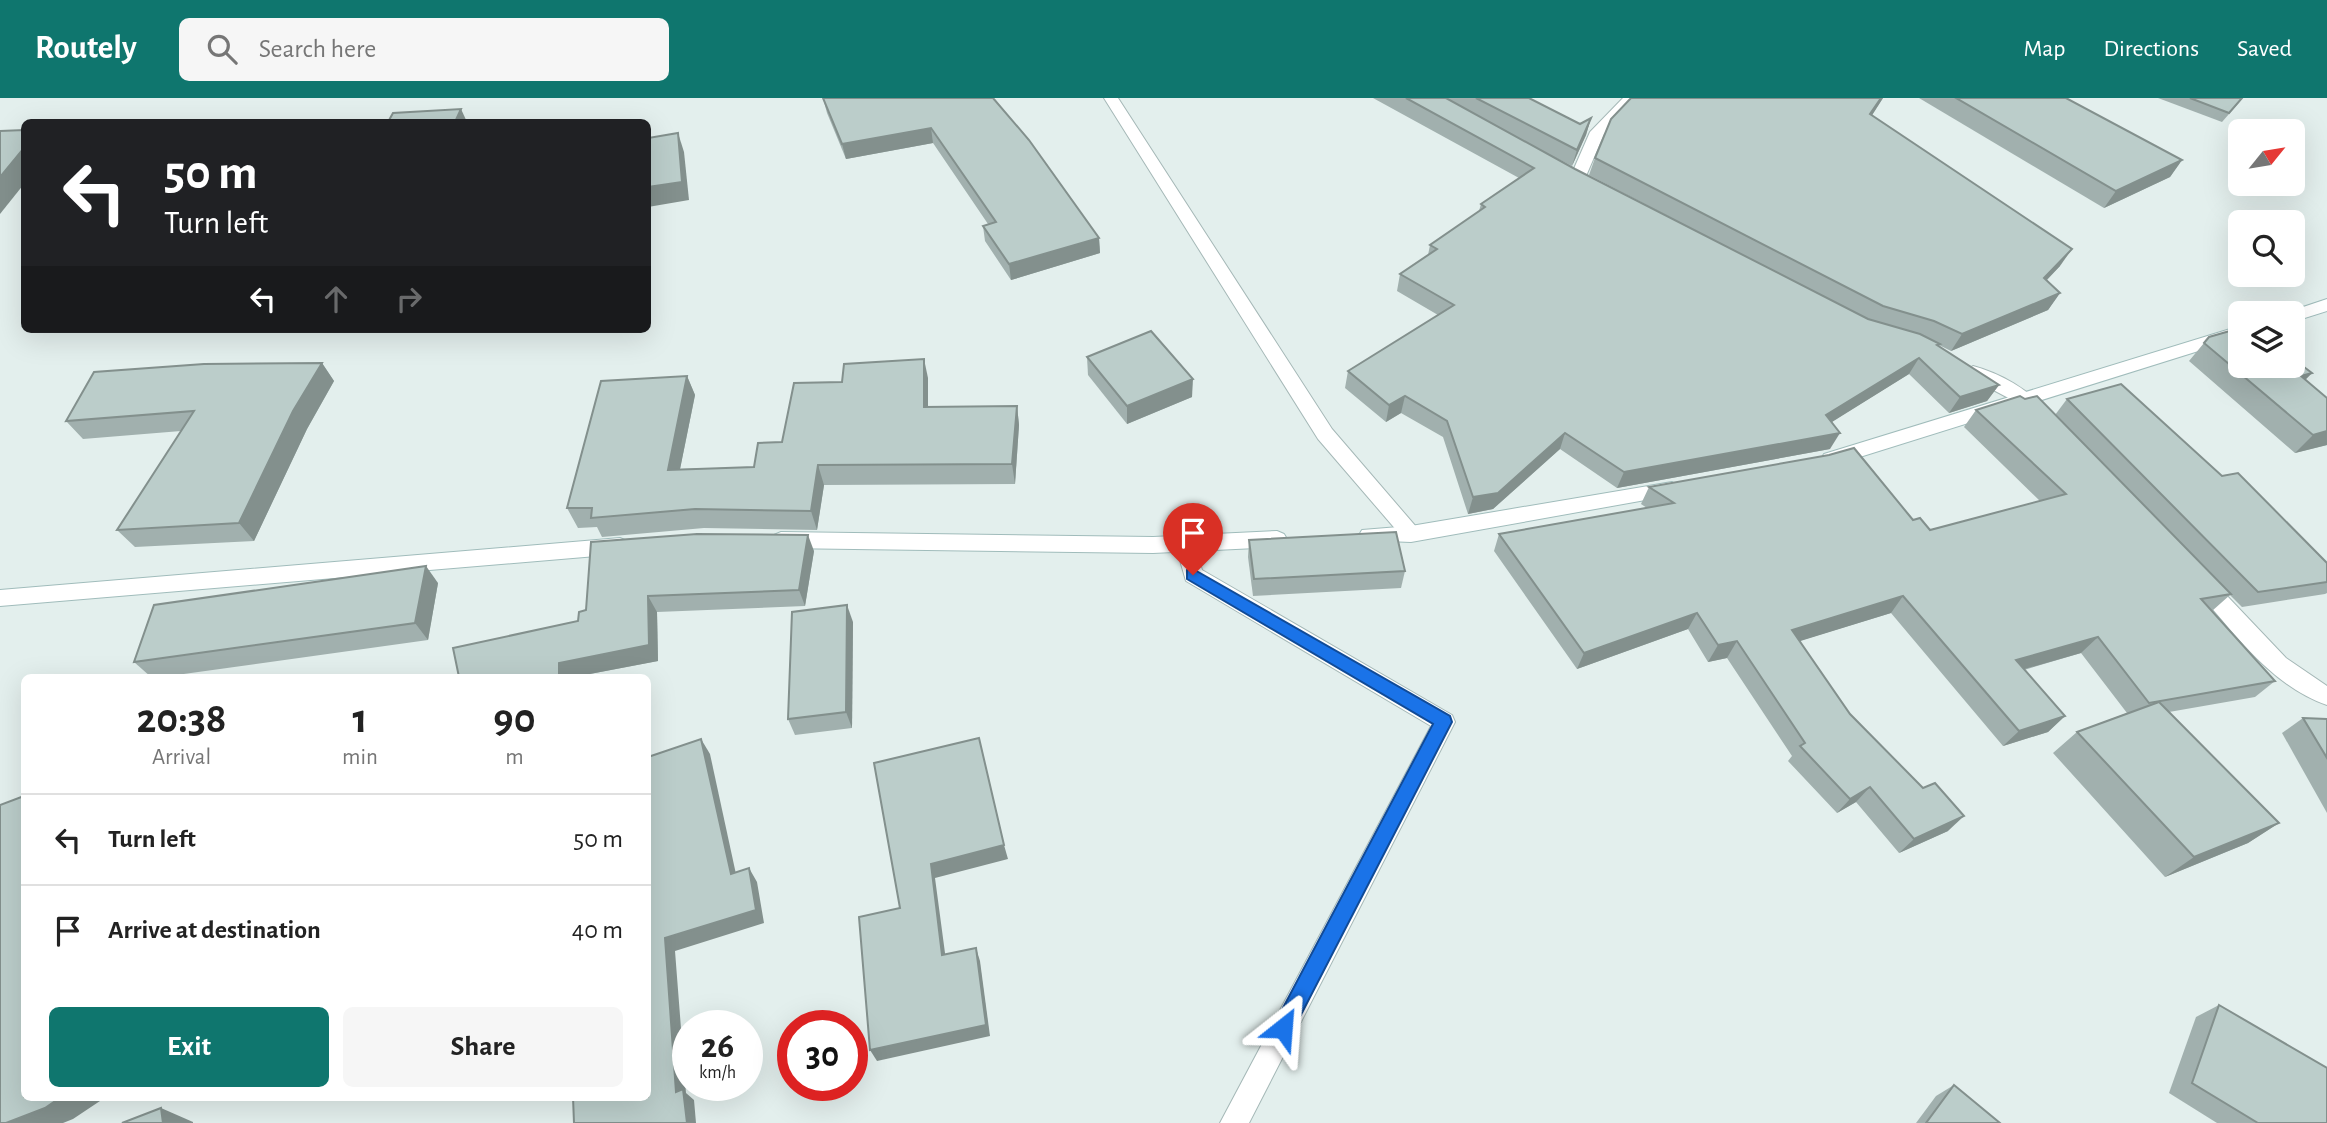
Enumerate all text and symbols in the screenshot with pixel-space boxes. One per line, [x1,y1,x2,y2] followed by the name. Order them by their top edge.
[179,18,669,81] search box
[203,30,241,68] icon: search
[35,32,137,65] text: Routely
[259,36,376,62] text: Search here
[2023,37,2065,61] text: Map
[2103,37,2199,61] text: Directions
[2237,37,2292,61] text: Saved
[2228,119,2305,196] north arrow
[2228,119,2305,378] map controls
[49,147,140,238] icon: left
[164,149,258,198] text: 50 m
[164,207,268,239] text: Turn left
[2228,210,2305,287] button: search
[244,280,282,318] icon: left
[317,280,355,318] icon: ahead
[390,280,428,318] icon: right
[2228,301,2305,378] button: layers
[1163,503,1223,575] pin
[1174,514,1212,552] icon: arrive
[136,698,227,740] text: 20:38
[352,698,368,740] text: 1
[493,698,536,740] text: 90
[152,746,211,769] text: Arrival
[342,746,378,769] text: min
[505,746,524,769] text: m
[49,821,87,859] icon: left
[108,826,196,852] text: Turn left
[573,826,623,852] text: 50 m
[49,912,87,950] icon: arrive
[108,917,321,943] text: Arrive at destination
[572,917,623,943] text: 40 m
[1246,991,1320,1065] position arrow
[49,1007,329,1087] button: Exit
[343,1007,623,1087] button: Share
[777,1010,868,1101] speed limit sign: 30
[701,1029,734,1064] text: 26
[699,1064,736,1082] text: km/h

